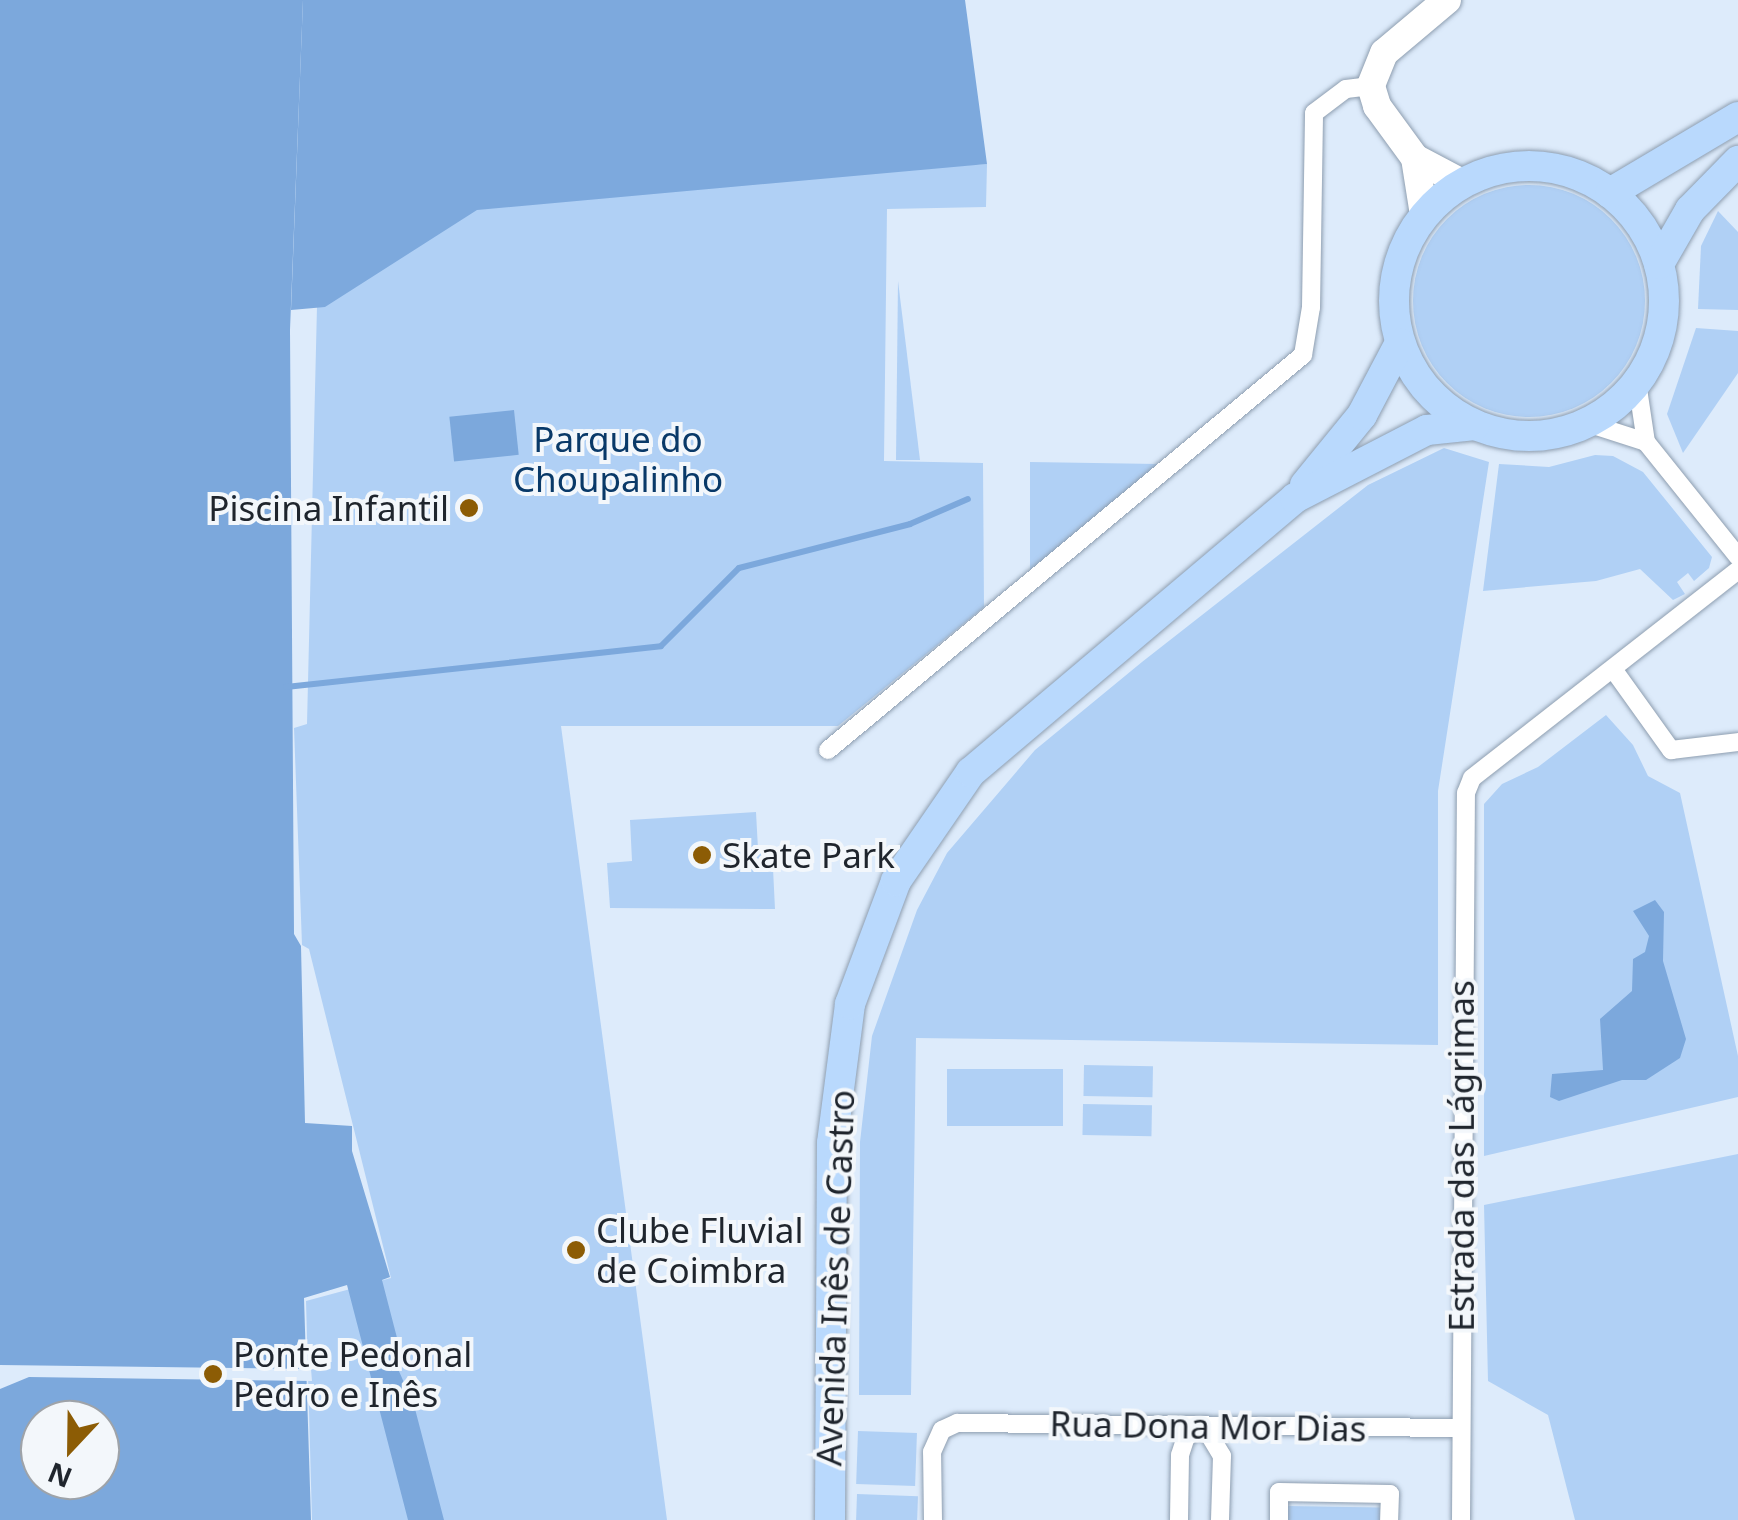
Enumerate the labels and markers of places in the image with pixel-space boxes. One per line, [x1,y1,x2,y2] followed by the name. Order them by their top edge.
[208,487,449,529] place label: Piscina Infantil
[458,497,480,519] marker: Piscina Infantil
[722,834,895,876] place label: Skate Park
[691,844,713,866] marker: Skate Park
[596,1209,803,1291] place label: Clube Fluvial de Coimbra
[565,1239,587,1261] marker: Clube Fluvial de Coimbra
[233,1333,472,1415] place label: Ponte Pedonal Pedro e Inês
[202,1363,224,1385] marker: Ponte Pedonal Pedro e Inês

